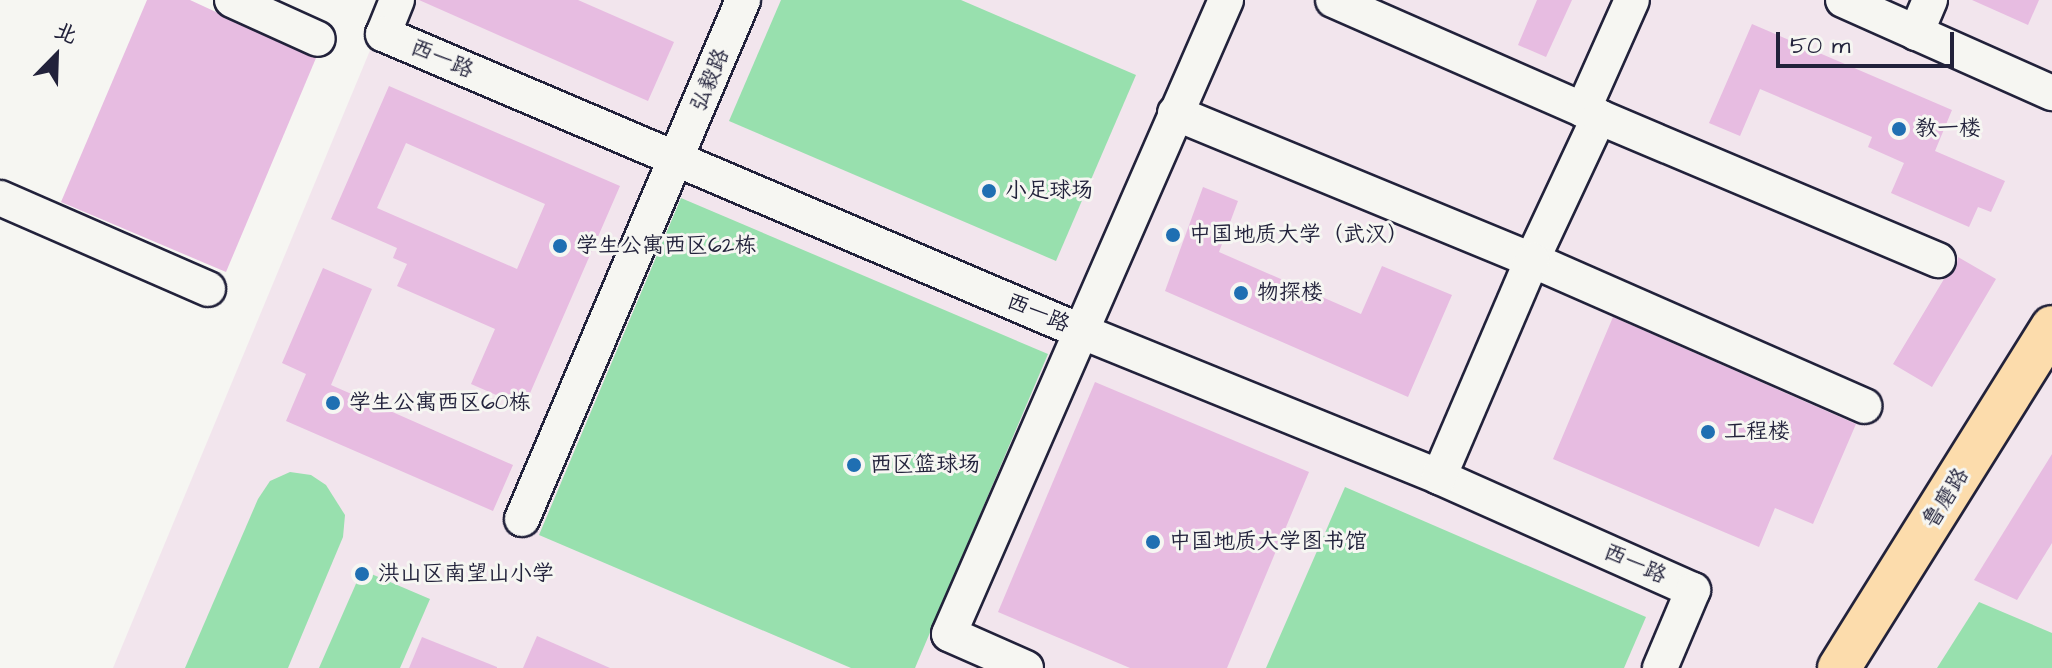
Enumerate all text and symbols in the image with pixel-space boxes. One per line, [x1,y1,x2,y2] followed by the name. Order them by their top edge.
[49,15,82,52] text: 北
[16,16,96,96] north arrow
[1780,16,1958,66] scale bar
[1790,29,1850,63] text: 50 m
[406,34,478,84] street label: 西一路
[685,44,735,116] street label: 弘毅路
[1915,116,1981,142] place label: 教一楼
[1890,120,1908,138] marker: 教一楼
[1005,178,1093,204] place label: 小足球场
[980,182,998,200] marker: 小足球场
[1189,222,1409,248] place label: 中国地质大学（武汉）
[1164,226,1182,244] marker: 中国地质大学（武汉）
[576,233,756,259] place label: 学生公寓西区62栋
[551,237,569,255] marker: 学生公寓西区62栋
[1257,280,1323,306] place label: 物探楼
[1232,284,1250,302] marker: 物探楼
[1002,288,1074,338] street label: 西一路
[349,390,531,416] place label: 学生公寓西区60栋
[324,394,342,412] marker: 学生公寓西区60栋
[1724,419,1790,445] place label: 工程楼
[1699,423,1717,441] marker: 工程楼
[870,452,980,478] place label: 西区篮球场
[845,456,863,474] marker: 西区篮球场
[1917,463,1975,533] street label: 鲁磨路
[1169,529,1367,555] place label: 中国地质大学图书馆
[1144,533,1162,551] marker: 中国地质大学图书馆
[1599,539,1671,589] street label: 西一路
[378,561,554,587] place label: 洪山区南望山小学
[353,565,371,583] marker: 洪山区南望山小学

